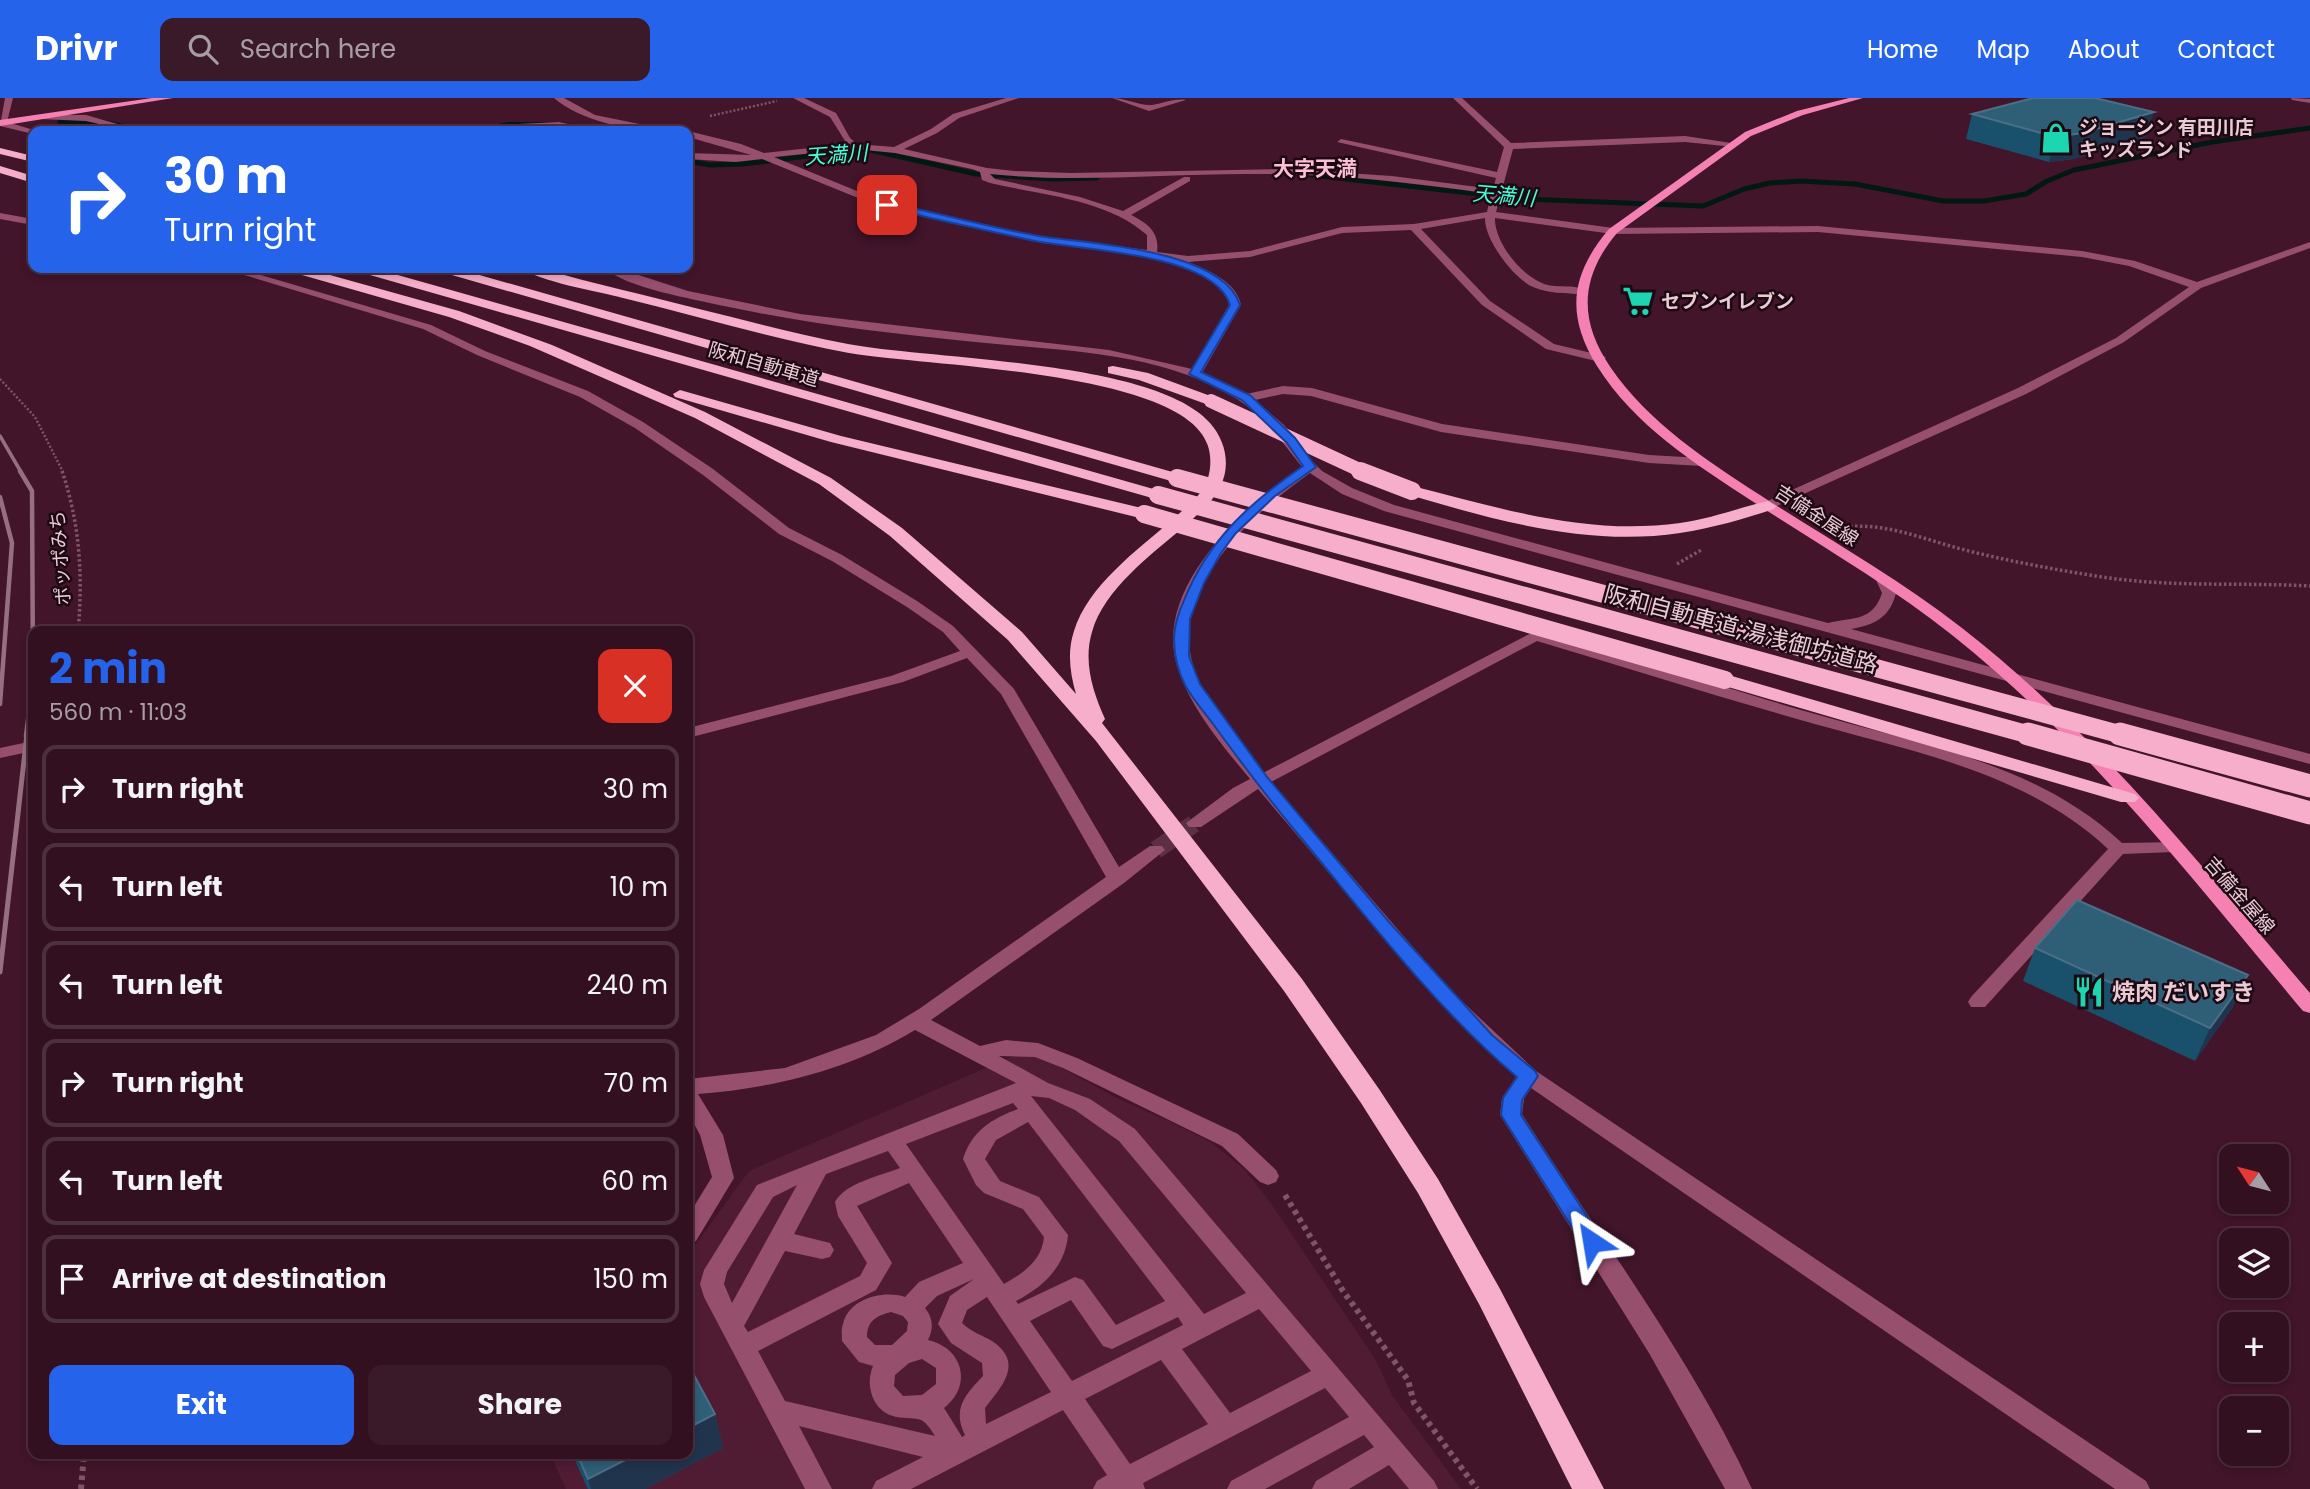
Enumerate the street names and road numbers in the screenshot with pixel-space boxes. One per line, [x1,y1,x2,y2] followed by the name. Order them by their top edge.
[705,336,822,393] street label: 阪和自動車道
[1770,478,1864,553] street label: 吉備金屋線
[44,510,77,606] street label: ポッポみち
[1601,577,1881,681] street label: 阪和自動車道;湯浅御坊道路
[2198,851,2281,940] street label: 吉備金屋線

